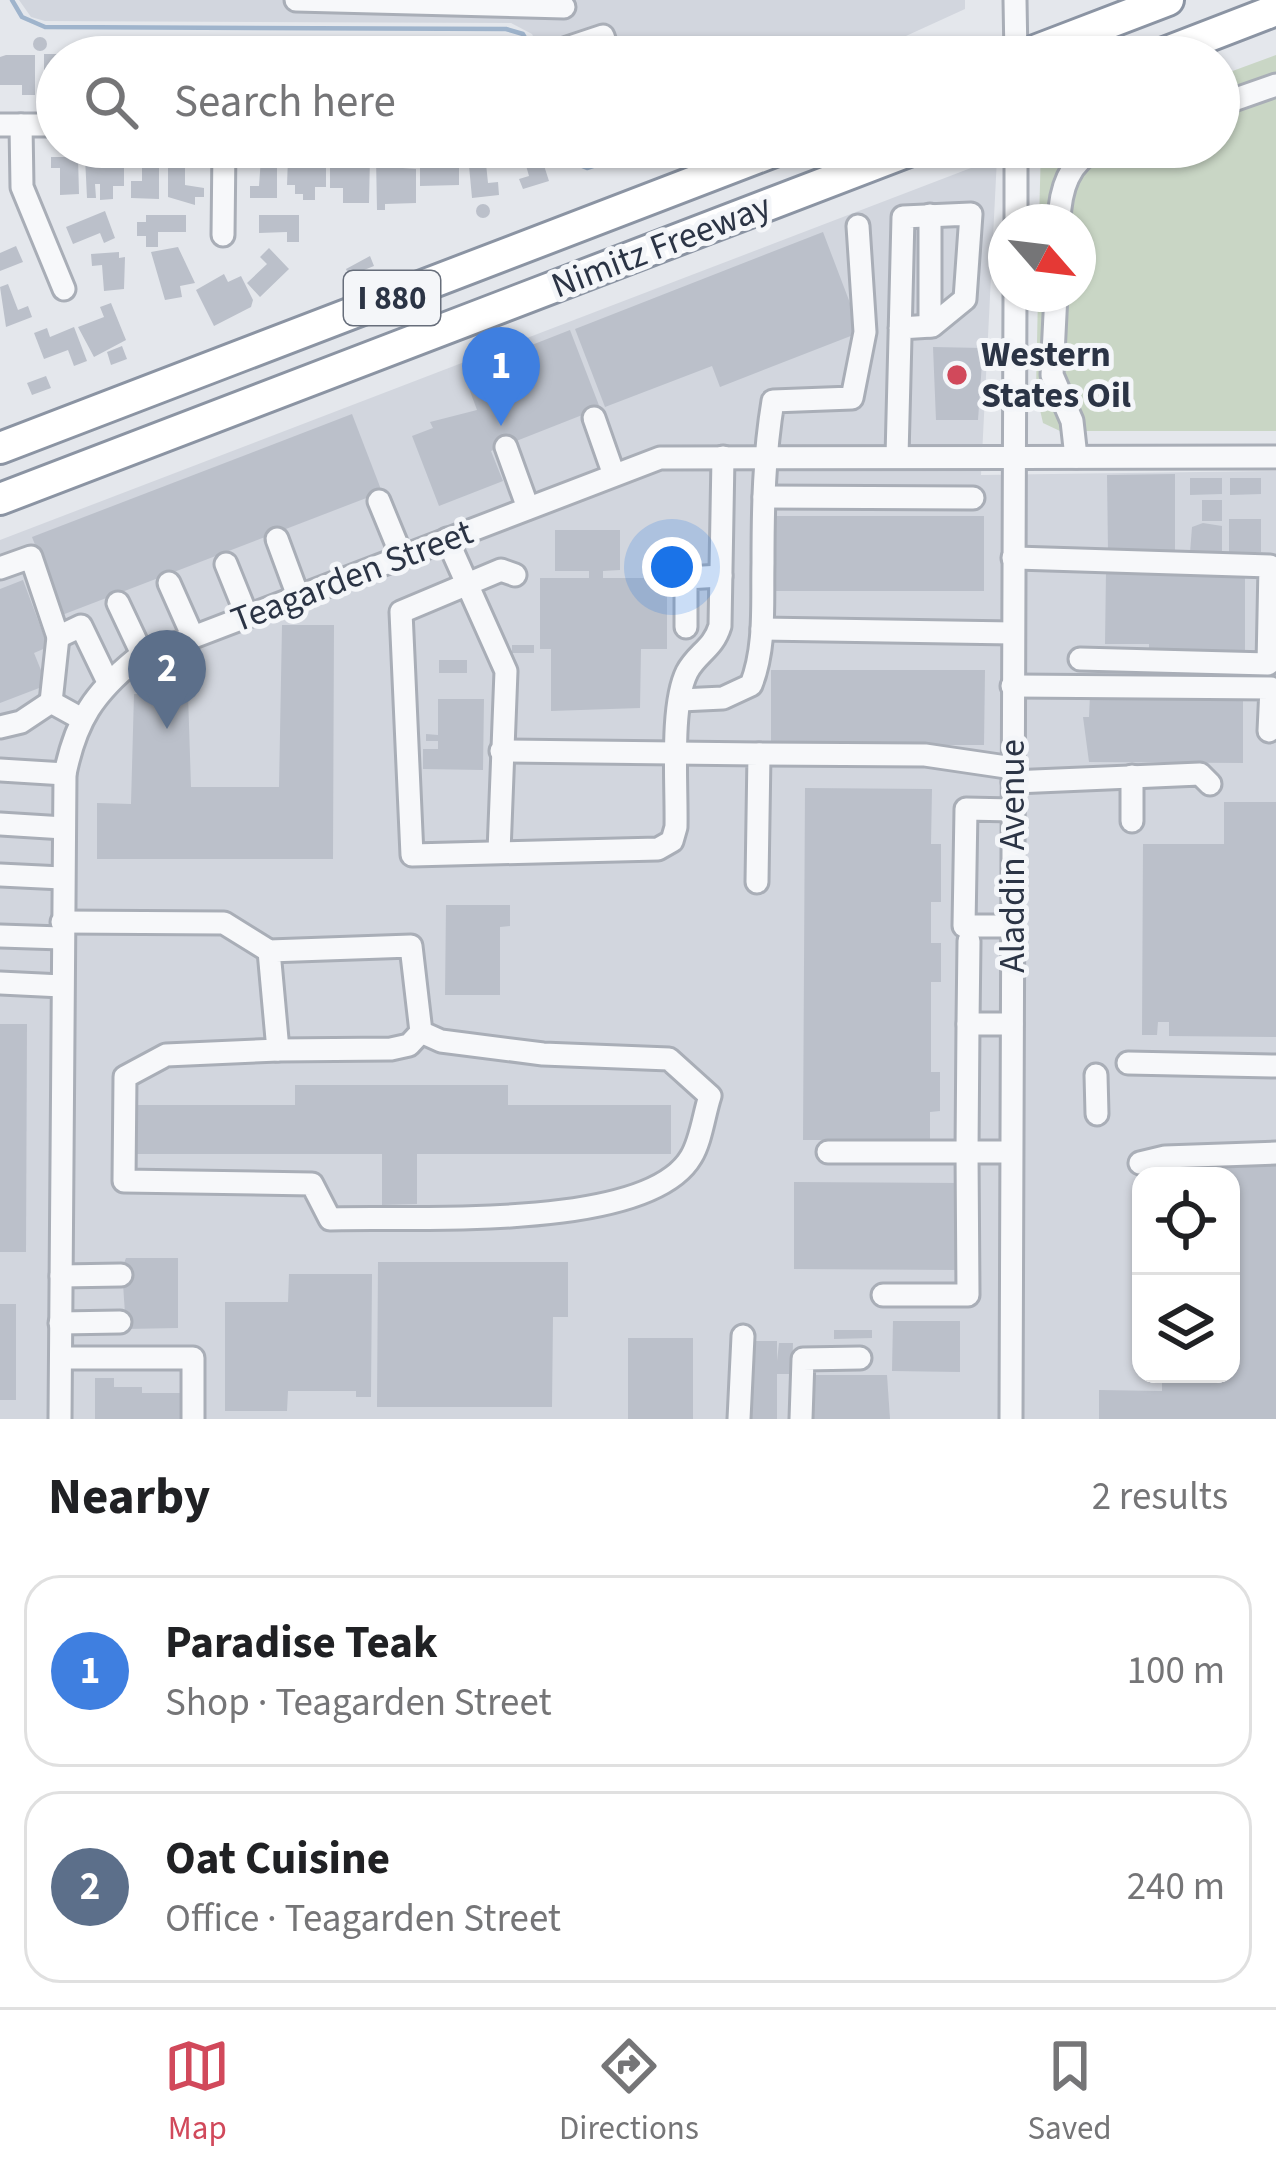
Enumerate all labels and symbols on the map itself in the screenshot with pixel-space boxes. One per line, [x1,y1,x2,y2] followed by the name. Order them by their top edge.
[544,181,778,311] street label: Nimitz Freeway
[988,204,1096,312] north arrow
[344,271,440,325] road number: I 880
[462,327,540,426] pin: 1
[981,329,1131,421] place label: Western States Oil
[944,362,970,388] marker: Western States Oil
[224,506,480,646] street label: Teagarden Street
[642,537,702,597] your location
[128,630,206,729] pin: 2
[987,739,1038,973] street label: Aladdin Avenue

